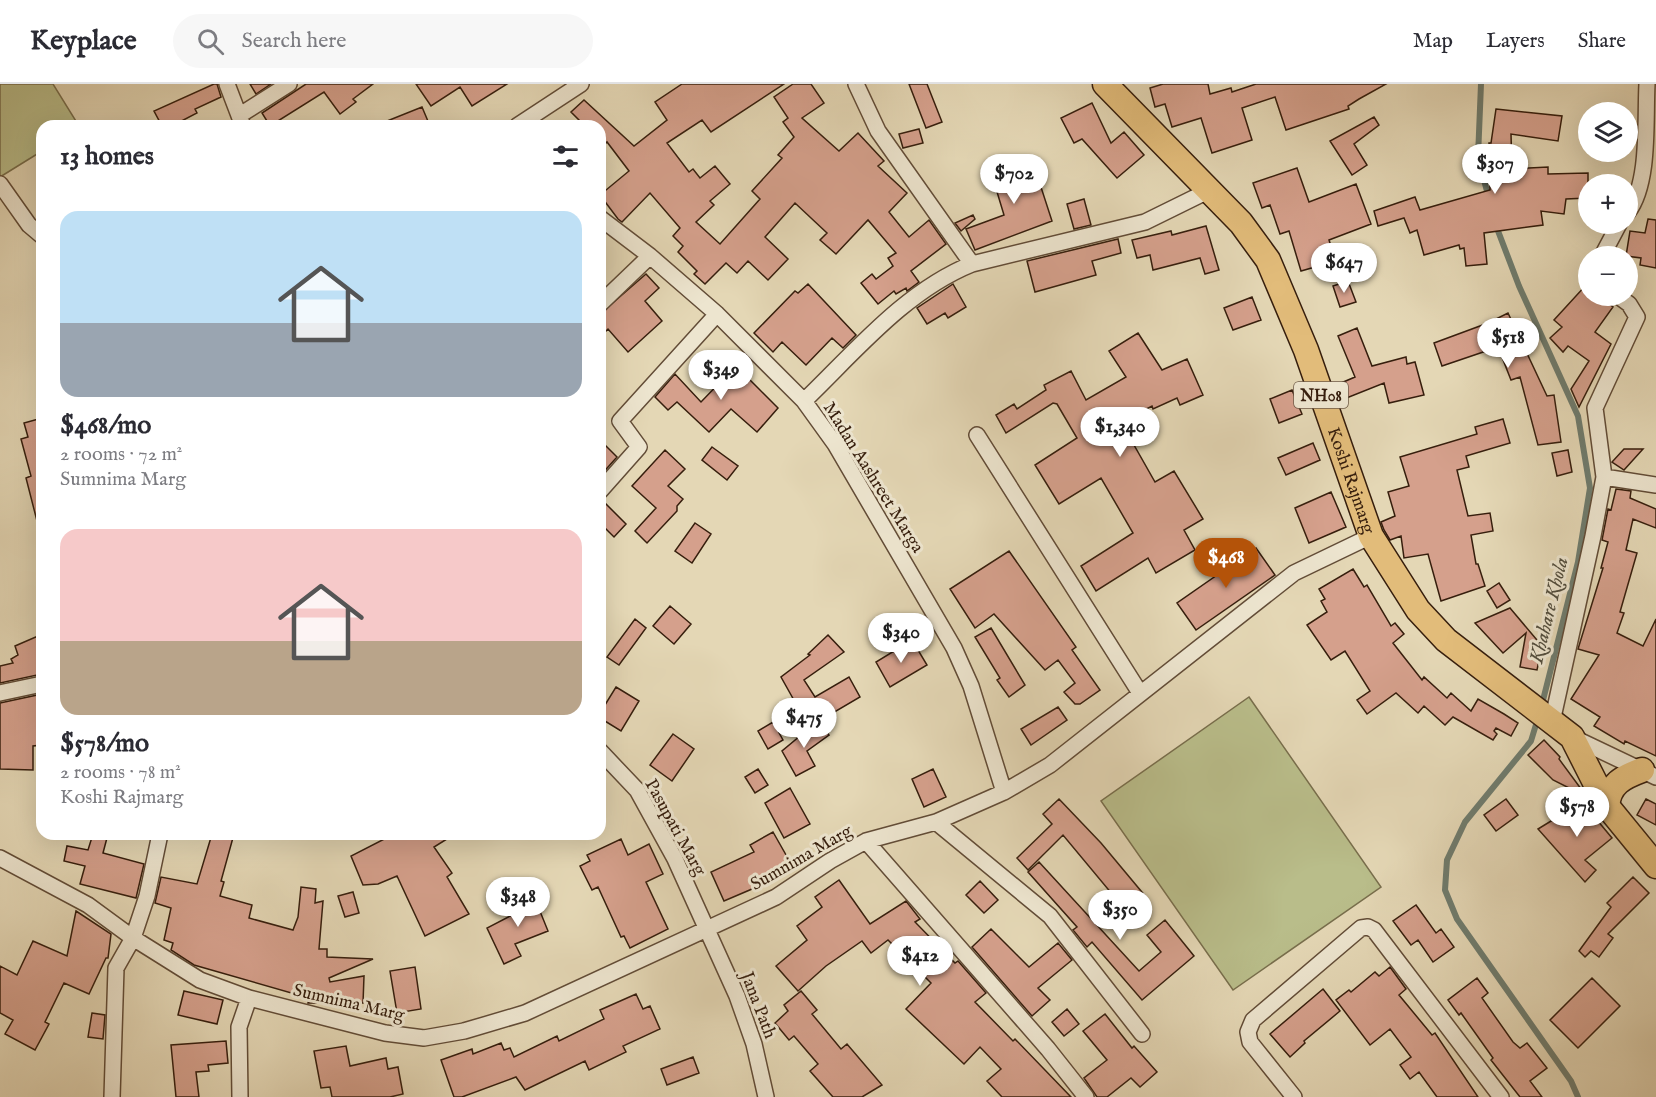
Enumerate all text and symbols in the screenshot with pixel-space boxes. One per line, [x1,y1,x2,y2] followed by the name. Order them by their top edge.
[173,14,593,68] search box
[30,24,137,59] text: Keyplace
[194,25,227,58] icon: search
[242,27,346,55] text: Search here
[1413,28,1453,55] text: Map
[1486,28,1545,55] text: Layers
[1578,28,1626,55] text: Share
[1578,102,1638,306] map controls
[1578,102,1638,162] button: layers
[60,140,154,173] text: 13 homes
[549,140,582,173] icon: filters
[1459,144,1531,195] pin: $307
[1476,151,1514,176] text: $307
[978,154,1050,205] pin: $702
[994,161,1034,186] text: $702
[1578,174,1638,234] button: +
[1308,243,1380,294] pin: $647
[1578,246,1638,306] button: −
[267,250,375,358] icon: home
[1325,250,1363,275] text: $647
[1472,318,1544,369] pin: $518
[1491,325,1525,350] text: $518
[685,350,757,401] pin: $349
[702,357,740,382] text: $349
[1294,382,1348,408] road number: NH08
[817,398,929,558] street label: Madan Aashreet Marga
[1071,407,1169,458] pin: $1,340
[60,409,151,442] text: $468/mo
[1095,414,1145,439] text: $1,340
[1321,425,1379,537] street label: Koshi Rajmarg
[60,442,182,467] text: 2 rooms · 72 m²
[60,467,186,492] text: Sumnima Marg
[1190,538,1262,589] pin: $468
[1207,545,1245,570] text: $468
[1524,555,1575,667] water label: Khahare Khola
[267,568,375,676] icon: home
[865,613,937,664] pin: $340
[882,620,920,645] text: $340
[768,698,840,749] pin: $475
[786,705,822,730] text: $475
[60,727,149,760] text: $578/mo
[60,760,181,785] text: 2 rooms · 78 m²
[639,775,711,880] street label: Pasupati Marg
[60,785,183,810] text: Koshi Rajmarg
[1541,787,1613,838] pin: $578
[1559,794,1595,819] text: $578
[747,820,857,897] street label: Sumnima Marg
[482,877,554,928] pin: $348
[500,884,536,909] text: $348
[1084,890,1156,941] pin: $350
[1102,897,1138,922] text: $350
[884,936,956,987] pin: $412
[901,943,939,968] text: $412
[734,967,781,1043] street label: Jana Path
[291,979,407,1027] street label: Sumnima Marg

